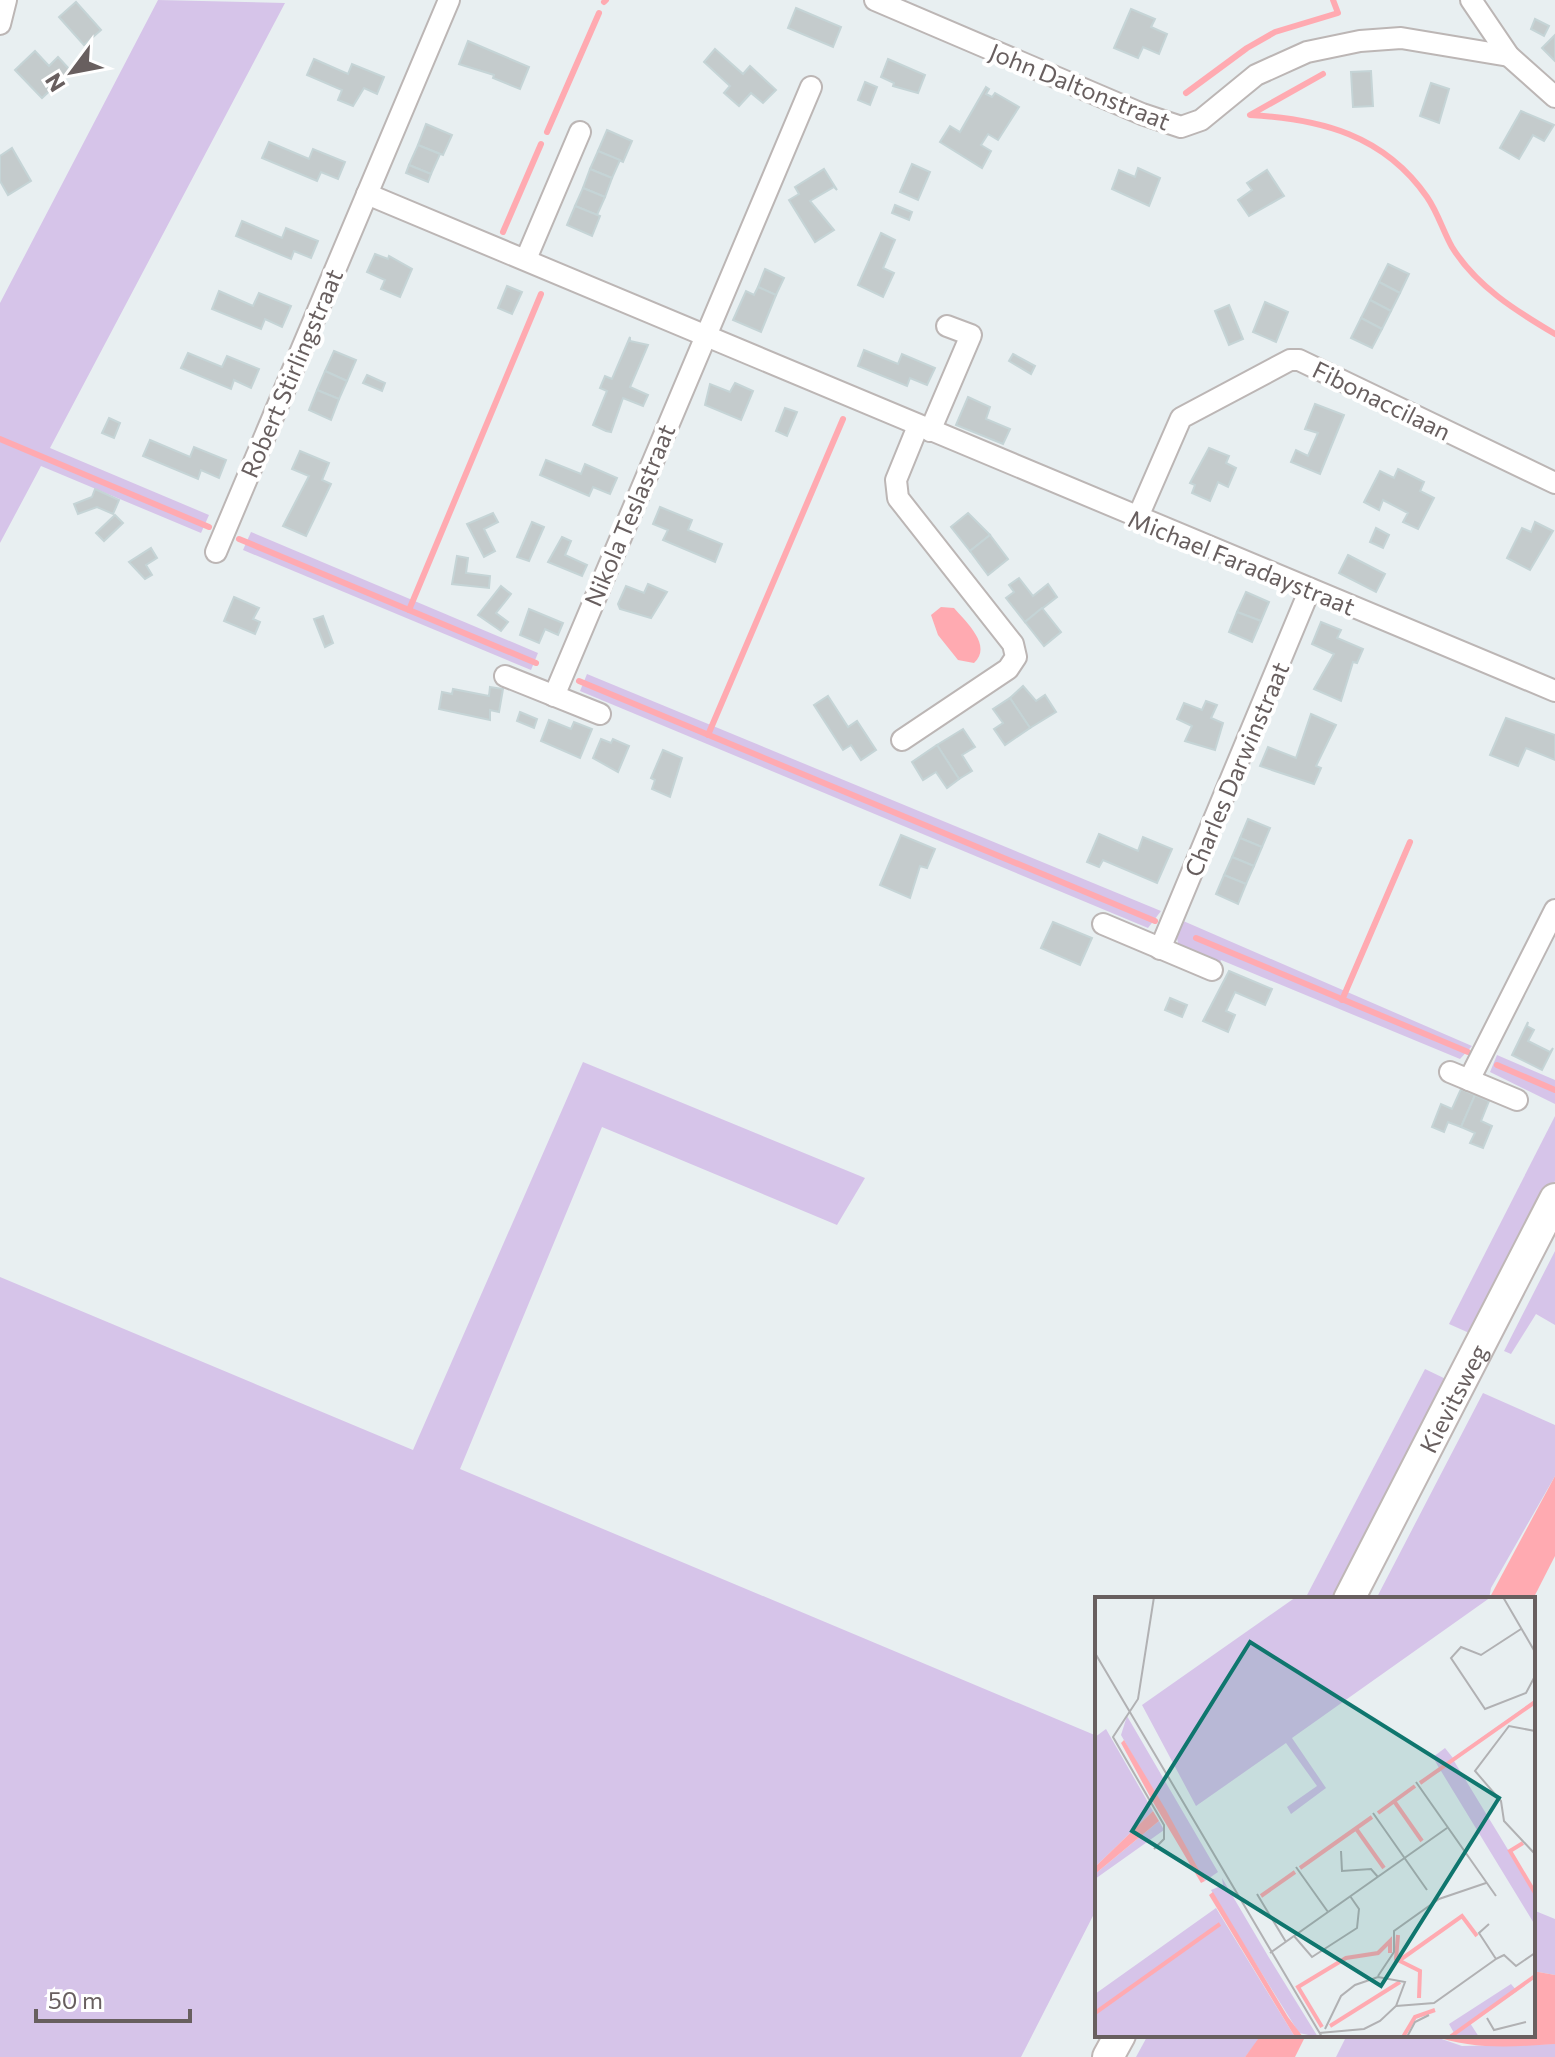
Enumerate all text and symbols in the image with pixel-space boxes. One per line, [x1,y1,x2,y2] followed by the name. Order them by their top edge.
[32,32,112,112] north arrow
[985,36,1175,136] street label: John Daltonstraat
[39,69,70,97] text: N
[234,264,348,482] street label: Robert Stirlingstraat
[1308,354,1456,446] street label: Fibonaccilaan
[578,419,681,610] street label: Nikola Teslastraat
[1124,503,1360,621] street label: Michael Faradaystraat
[1178,657,1294,881] street label: Charles Darwinstraat
[1413,1339,1492,1457] street label: Kievitsweg
[1095,1597,1535,2037] inset map
[36,1973,190,2023] scale bar
[48,1985,103,2014] text: 50 m

